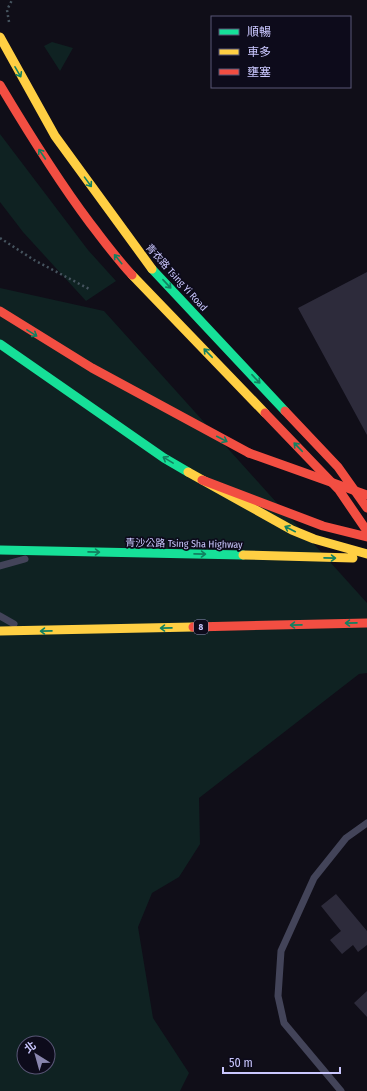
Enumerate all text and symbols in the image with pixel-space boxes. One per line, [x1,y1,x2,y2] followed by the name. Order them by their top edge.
[211,16,351,88] legend
[247,25,271,39] text: 順暢
[247,45,271,59] text: 車多
[247,65,271,79] text: 壅塞
[14,66,22,78] one-way arrow
[38,149,46,160] one-way arrow
[84,176,92,187] one-way arrow
[143,242,210,314] street label: 青衣路 Tsing Yi Road
[114,254,123,264] one-way arrow
[162,279,172,289] one-way arrow
[26,329,37,337] one-way arrow
[203,348,213,358] one-way arrow
[251,374,261,384] one-way arrow
[216,436,228,443] one-way arrow
[293,442,303,452] one-way arrow
[162,456,174,464] one-way arrow
[285,525,297,532] one-way arrow
[125,537,243,551] street label: 青沙公路 Tsing Sha Highway
[87,548,100,556] one-way arrow
[193,551,206,558] one-way arrow
[323,554,336,562] one-way arrow
[194,620,208,634] road number: 8
[345,620,358,627] one-way arrow
[290,621,303,629] one-way arrow
[160,624,173,632] one-way arrow
[40,627,53,635] one-way arrow
[16,1035,56,1075] north arrow
[22,1039,39,1056] text: 北
[223,1049,340,1075] scale bar
[229,1056,253,1070] text: 50 m

